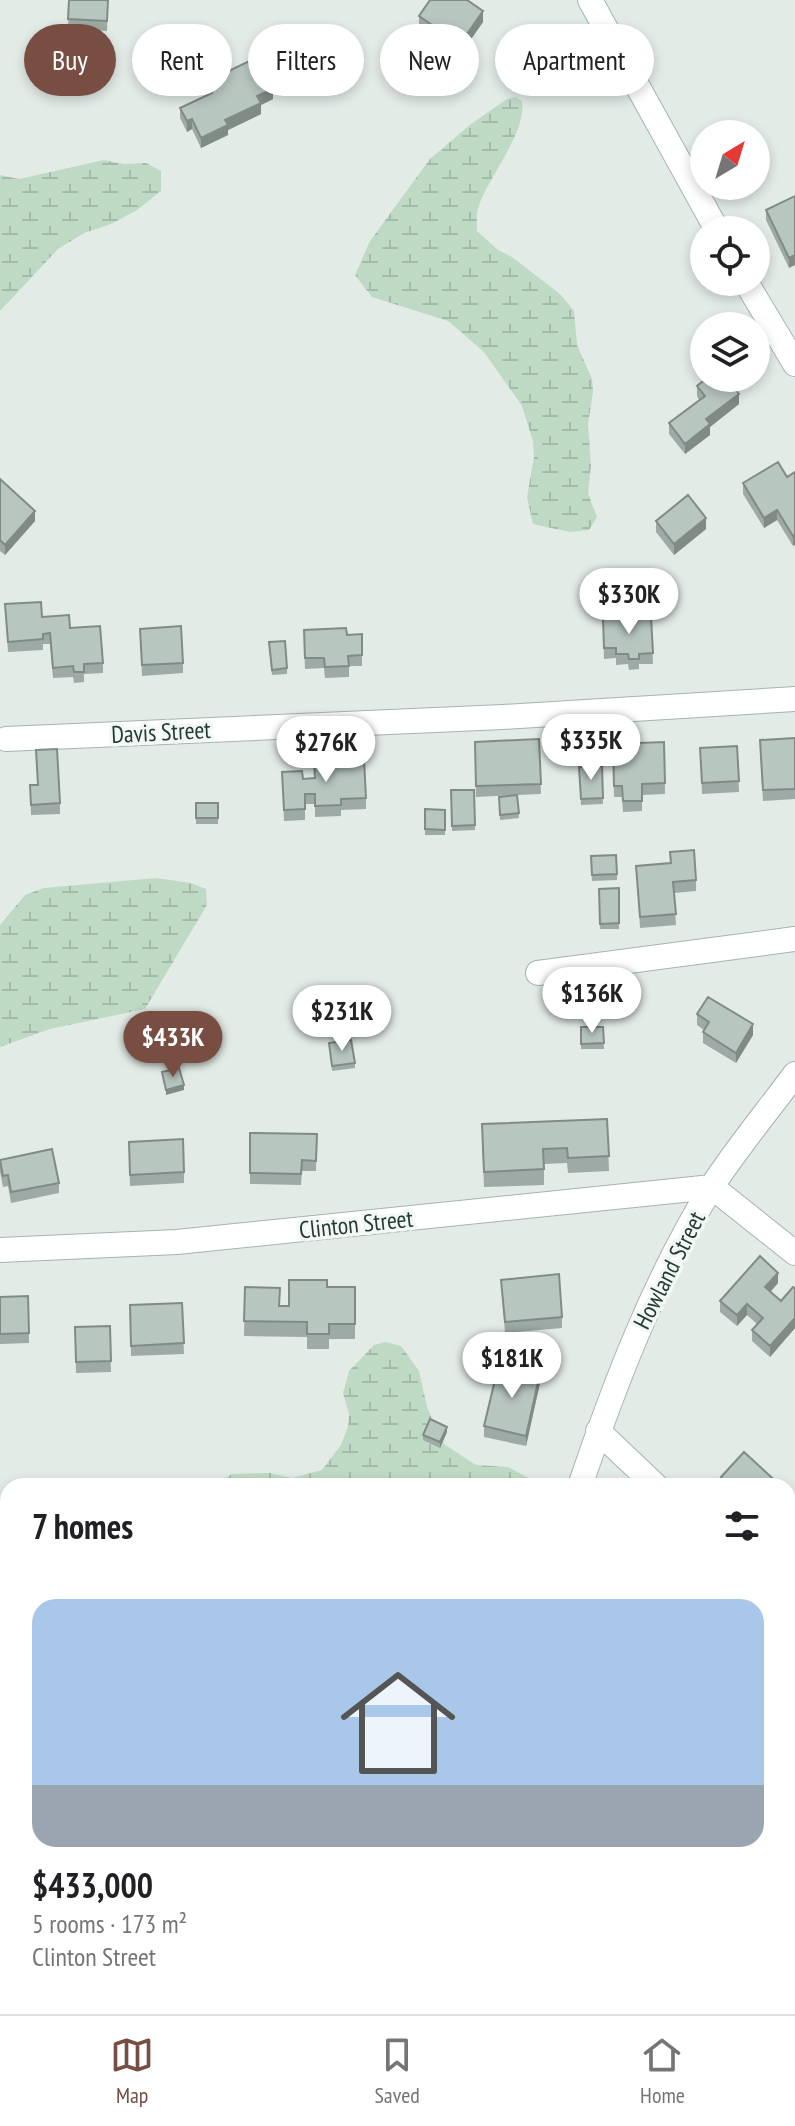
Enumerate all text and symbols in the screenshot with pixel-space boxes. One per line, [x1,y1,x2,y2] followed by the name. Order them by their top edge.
[24,24,116,96] chip: Buy
[132,24,232,96] chip: Rent
[248,24,364,96] chip: Filters
[380,24,479,96] chip: New
[495,24,654,96] chip: Apartment
[690,120,770,200] north arrow
[690,120,770,392] map controls
[690,216,770,296] button: locate
[690,312,770,392] button: layers
[573,568,685,636] pin: $330K
[597,577,661,610] text: $330K
[110,714,212,750] street label: Davis Street
[535,714,647,782] pin: $335K
[270,716,382,784] pin: $276K
[559,723,623,756] text: $335K
[294,725,358,758] text: $276K
[536,967,648,1035] pin: $136K
[560,976,624,1009] text: $136K
[286,985,398,1053] pin: $231K
[310,994,374,1027] text: $231K
[117,1011,229,1079] pin: $433K
[141,1020,205,1053] text: $433K
[297,1203,415,1245] street label: Clinton Street
[626,1206,712,1334] street label: Howland Street
[456,1332,568,1400] pin: $181K
[480,1341,544,1374] text: $181K
[32,1504,133,1548] text: 7 homes
[720,1504,764,1548] icon: filters
[326,1651,470,1795] icon: home
[32,1863,153,1907] text: $433,000
[32,1907,187,1940] text: 5 rooms · 173 m²
[32,1940,156,1973] text: Clinton Street
[110,2033,154,2109] tab: Map
[374,2033,420,2109] tab: Saved
[640,2033,685,2109] tab: Home

